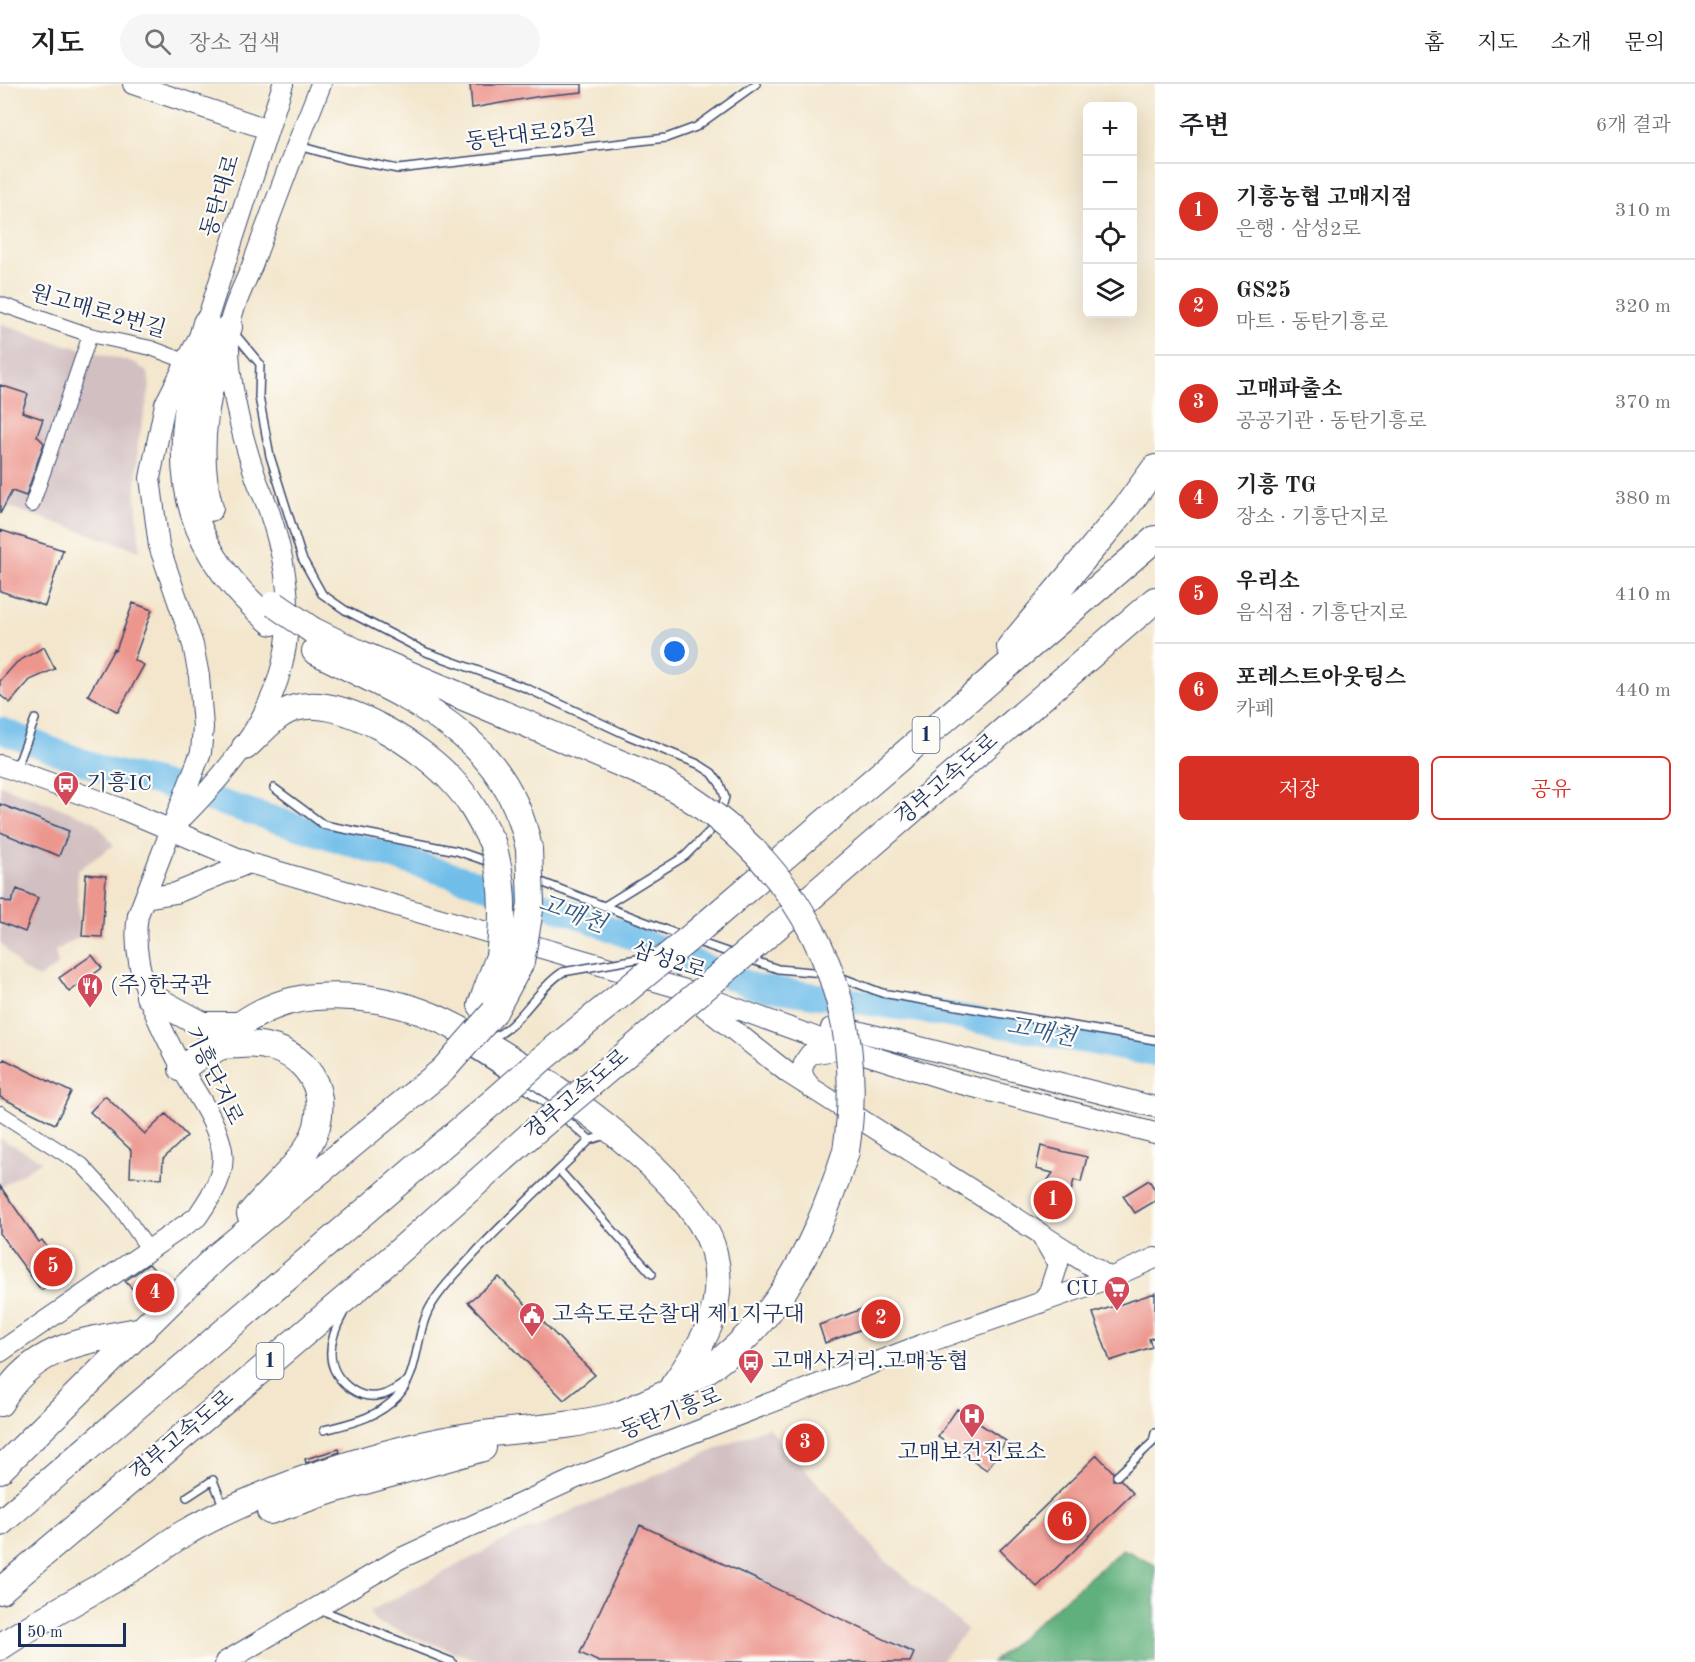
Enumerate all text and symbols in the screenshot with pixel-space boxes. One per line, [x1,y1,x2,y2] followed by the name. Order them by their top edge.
[120,14,540,68] search box
[141,25,174,58] icon: search
[30,31,84,59] text: 지도
[189,33,280,55] text: 장소 검색
[1424,33,1444,54] text: 홈
[1477,33,1518,54] text: 지도
[1551,33,1591,54] text: 소개
[1624,33,1665,54] text: 문의
[1083,102,1137,318] map controls
[1083,102,1137,156] button: +
[1179,114,1229,140] text: 주변
[464,115,598,154] street label: 동탄대로25길
[1596,116,1671,136] text: 6개 결과
[197,152,244,240] street label: 동탄대로
[1083,156,1137,210] button: −
[1236,187,1412,209] text: 기흥농협 고매지점
[1193,201,1204,221] text: 1
[1615,201,1671,221] text: 310 m
[1083,210,1137,264] button: locate
[1236,220,1361,240] text: 은행 · 삼성2로
[1083,264,1137,318] button: layers
[1236,280,1291,302] text: GS25
[28,281,169,342] street label: 원고매로2번길
[1193,297,1204,317] text: 2
[1615,297,1671,317] text: 320 m
[1236,313,1388,333] text: 마트 · 동탄기흥로
[1236,379,1342,401] text: 고매파출소
[1193,393,1204,413] text: 3
[1615,393,1671,413] text: 370 m
[1236,412,1427,432] text: 공공기관 · 동탄기흥로
[1236,475,1316,497] text: 기흥 TG
[1193,489,1204,509] text: 4
[1615,489,1671,509] text: 380 m
[1236,508,1388,528] text: 장소 · 기흥단지로
[1236,571,1300,593] text: 우리소
[1193,585,1204,605] text: 5
[1615,585,1671,605] text: 410 m
[1236,604,1407,624] text: 음식점 · 기흥단지로
[660,637,689,666] your location
[1236,667,1406,689] text: 포레스트아웃팅스
[1193,681,1204,701] text: 6
[1615,681,1671,701] text: 440 m
[1236,700,1275,720] text: 카페
[912,717,940,753] road number: 1
[890,728,1002,830] street label: 경부고속도로
[1179,756,1419,820] button: 저장
[1431,756,1671,820] button: 공유
[51,769,81,807] bus stop icon: 기흥IC
[86,771,152,795] place label: 기흥IC
[535,889,612,939] water label: 고매천
[629,938,709,983] street label: 삼성2로
[75,971,105,1009] restaurant icon: (주)한국관
[110,974,212,997] place label: (주)한국관
[1005,1012,1080,1052] water label: 고매천
[180,1023,248,1129] street label: 기흥단지로
[520,1044,633,1144] street label: 경부고속도로
[1034,1178,1072,1222] pin: 1
[34,1244,72,1290] pin: 5
[136,1270,174,1316] pin: 4
[1102,1274,1132,1312] supermarket icon: CU
[1066,1278,1098,1300] place label: CU
[862,1296,900,1342] pin: 2
[517,1300,547,1338] public building icon: 고속도로순찰대 제1지구대
[552,1302,805,1326] place label: 고속도로순찰대 제1지구대
[256,1343,284,1379] road number: 1
[736,1347,766,1385] bus stop icon: 고매사거리.고매농협
[771,1350,968,1373] place label: 고매사거리.고매농협
[617,1383,725,1443] street label: 동탄기흥로
[125,1385,238,1485] street label: 경부고속도로
[957,1401,987,1439] hospital icon: 고매보건진료소
[786,1420,824,1466] pin: 3
[898,1441,1046,1464] place label: 고매보건진료소
[1048,1498,1086,1544] pin: 6
[18,1620,126,1648] scale bar
[27,1625,63,1641] text: 50 m

